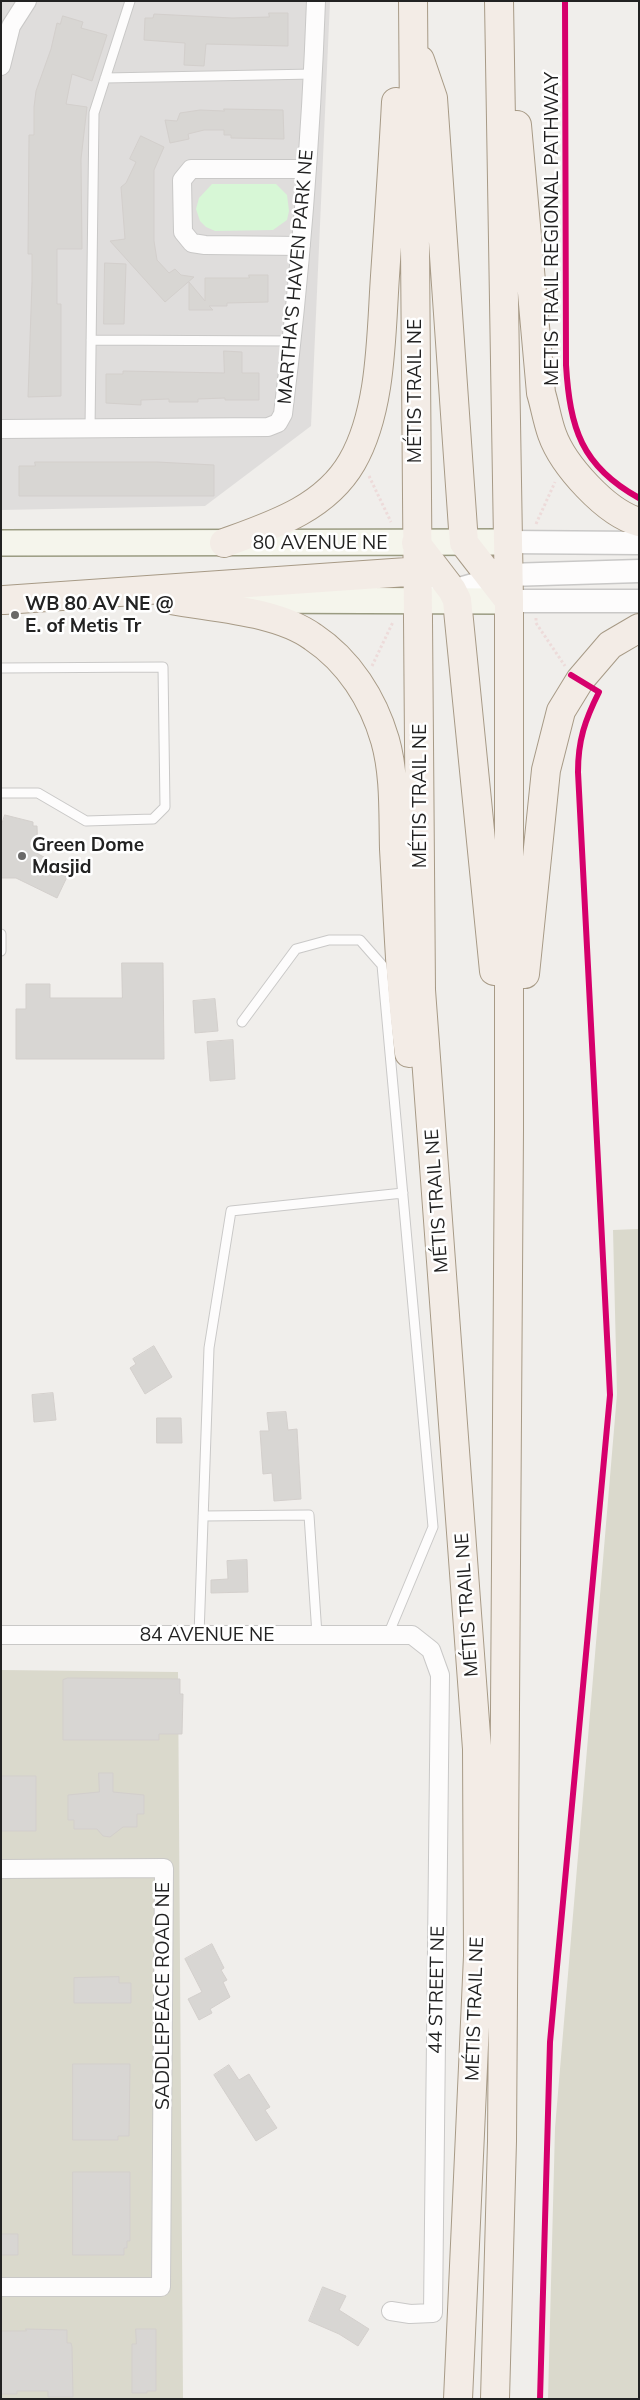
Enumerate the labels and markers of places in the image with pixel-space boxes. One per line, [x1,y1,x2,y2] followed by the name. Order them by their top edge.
[25,593,174,637] place label: WB 80 AV NE @ E. of Metis Tr
[9,609,21,621] marker: WB 80 AV NE @ E. of Metis Tr
[32,834,144,878] place label: Green Dome Masjid
[16,850,28,862] marker: Green Dome Masjid

